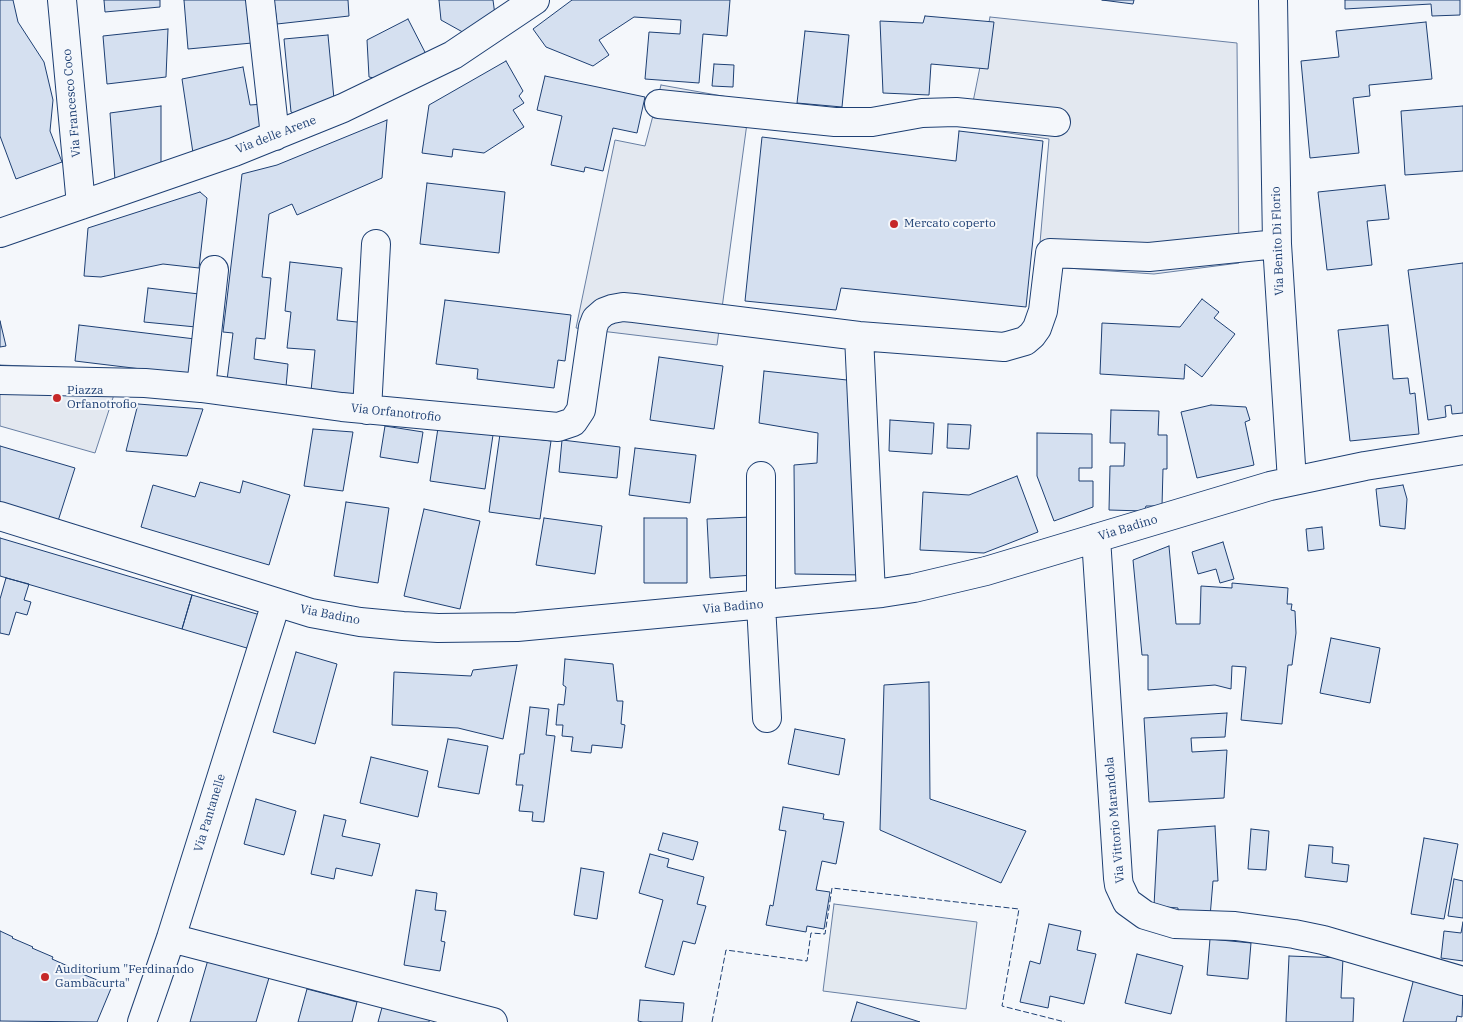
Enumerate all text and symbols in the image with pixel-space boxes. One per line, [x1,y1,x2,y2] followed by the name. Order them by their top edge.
[60,48,84,158] street label: Via Francesco Coco
[234,113,318,157] street label: Via delle Arene
[1269,186,1287,296] street label: Via Benito Di Florio
[904,217,996,231] place label: Mercato coperto
[888,218,900,230] marker: Mercato coperto
[67,384,137,412] place label: Piazza Orfanotrofio
[51,392,63,404] marker: Piazza Orfanotrofio
[350,401,442,425] street label: Via Orfanotrofio
[1097,512,1159,544] street label: Via Badino
[702,597,764,617] street label: Via Badino
[299,602,361,628] street label: Via Badino
[1102,756,1128,884] street label: Via Vittorio Marandola
[191,772,229,854] street label: Via Pantanelle
[55,963,194,991] place label: Auditorium "Ferdinando Gambacurta"
[39,971,51,983] marker: Auditorium "Ferdinando Gambacurta"

